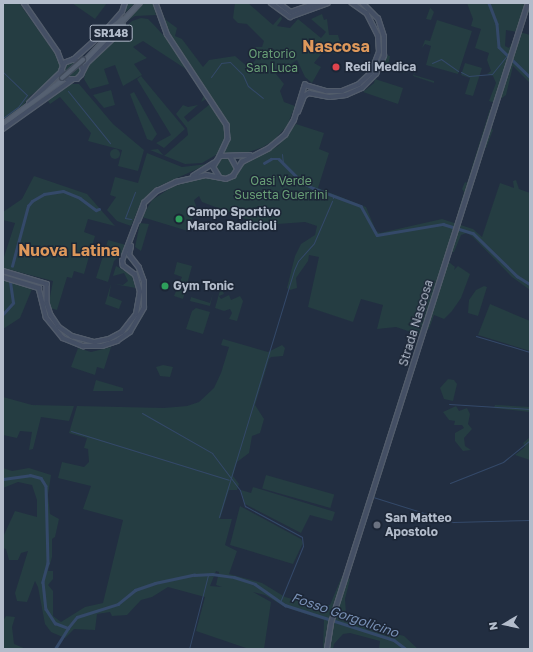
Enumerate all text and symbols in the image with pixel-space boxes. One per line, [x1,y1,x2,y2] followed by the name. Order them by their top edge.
[89,24,133,42] road number: SR148
[302,36,370,56] district label: Nascosa
[246,47,298,75] park label: Oratorio San Luca
[345,60,416,74] place label: Redi Medica
[330,61,342,73] marker: Redi Medica
[234,174,328,202] park label: Oasi Verde Susetta Guerrini
[187,205,280,233] place label: Campo Sportivo Marco Radicioli
[174,214,184,224] marker: Campo Sportivo Marco Radicioli
[18,240,120,260] district label: Nuova Latina
[396,278,436,368] street label: Strada Nascosa
[173,279,234,293] place label: Gym Tonic
[160,281,170,291] marker: Gym Tonic
[385,511,452,539] place label: San Matteo Apostolo
[372,520,382,530] marker: San Matteo Apostolo
[290,589,400,641] water label: Fosso Gorgolicino
[485,604,525,644] north arrow
[486,621,500,631] text: N

